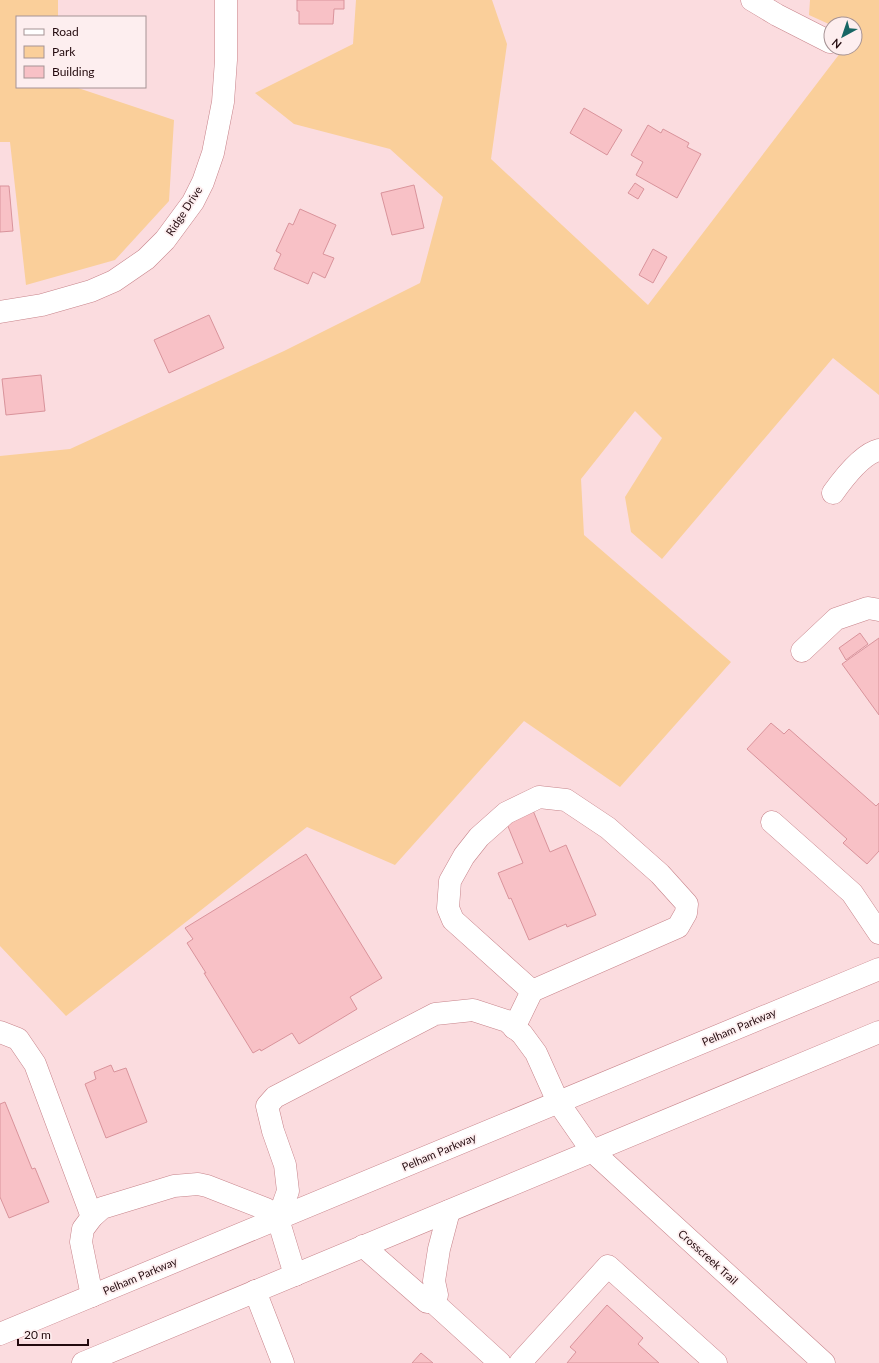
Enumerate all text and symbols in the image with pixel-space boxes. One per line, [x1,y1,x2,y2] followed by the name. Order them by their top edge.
[16,16,146,88] legend
[823,16,863,56] north arrow
[52,24,79,39] text: Road
[829,36,844,52] text: N
[52,44,76,59] text: Park
[52,64,95,79] text: Building
[163,184,204,238] street label: Ridge Drive
[700,1005,778,1048] street label: Pelham Parkway
[400,1130,478,1173] street label: Pelham Parkway
[676,1227,741,1287] street label: Crosscreek Trail
[101,1254,179,1297] street label: Pelham Parkway
[18,1321,88,1347] scale bar
[24,1327,51,1342] text: 20 m

